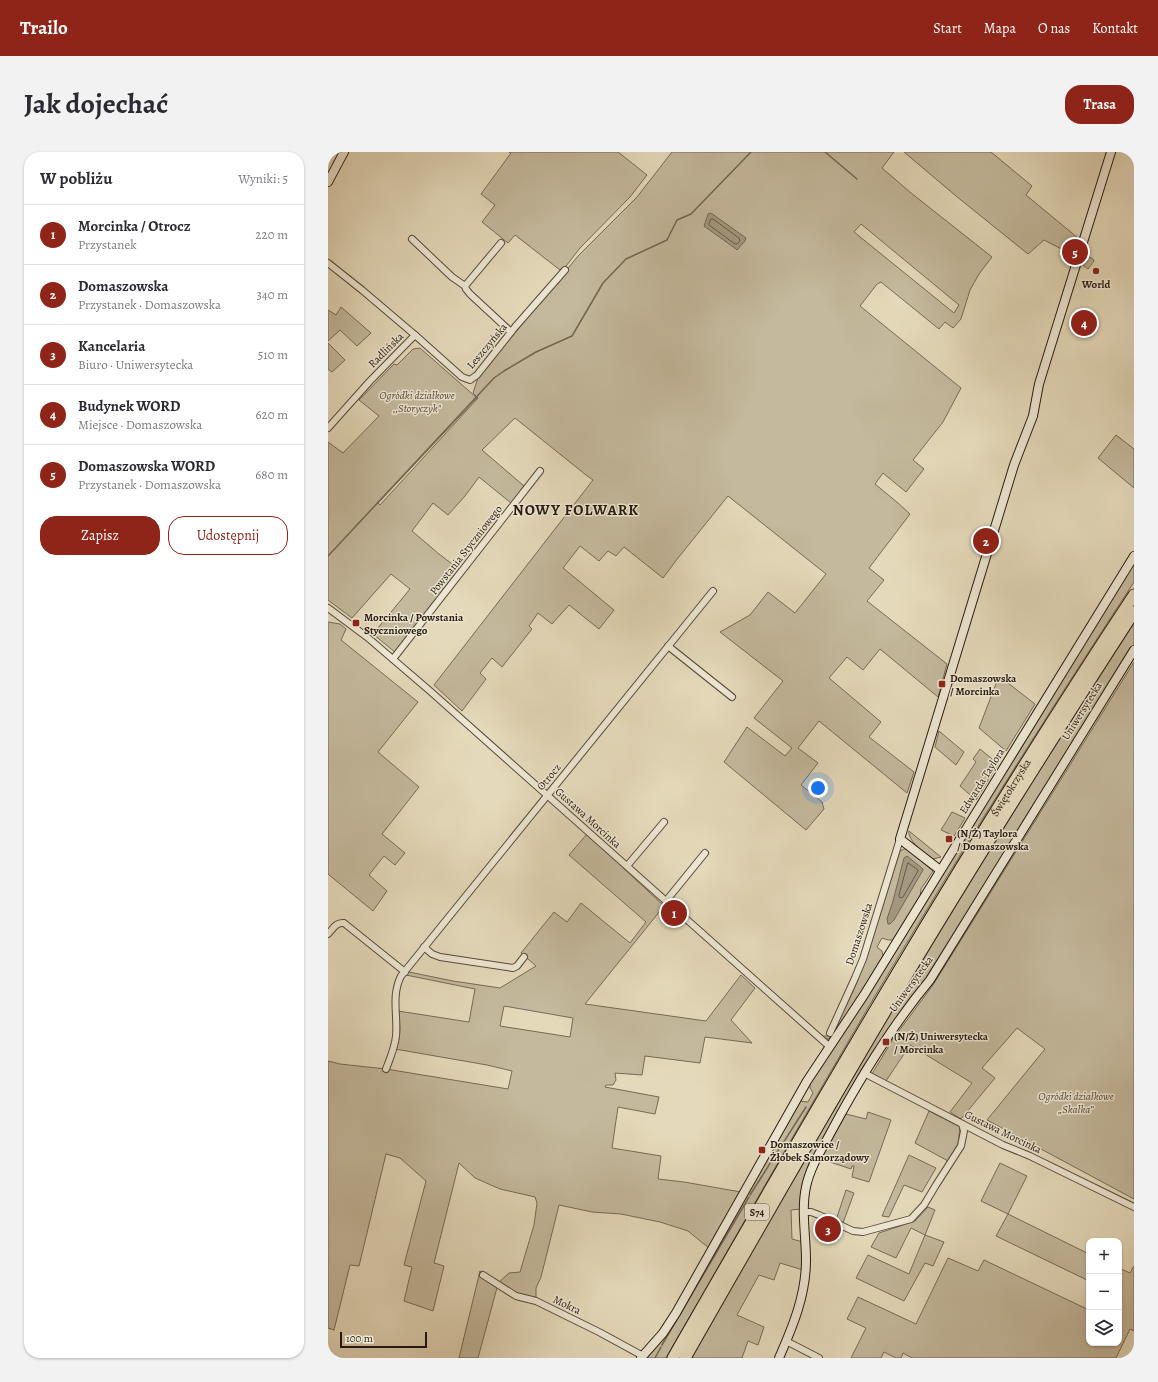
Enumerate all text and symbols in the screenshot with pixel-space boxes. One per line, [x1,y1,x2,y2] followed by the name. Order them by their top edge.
[20,15,68,41] text: Trailo
[933,19,962,38] text: Start
[984,19,1016,38] text: Mapa
[1038,19,1070,38] text: O nas
[1092,19,1138,38] text: Kontakt
[24,85,168,123] text: Jak dojechać
[1065,85,1134,124] button: Trasa
[40,167,112,190] text: W pobliżu
[238,170,288,187] text: Wyniki: 5
[78,216,191,236] text: Morcinka / Otrocz
[51,226,55,243] text: 1
[255,226,288,243] text: 220 m
[78,236,137,253] text: Przystanek
[1062,237,1088,267] pin: 5
[1091,266,1101,276] marker: World
[78,276,168,296] text: Domaszowska
[1081,277,1110,292] place label: World
[50,286,56,303] text: 2
[256,286,288,303] text: 340 m
[78,296,221,313] text: Przystanek · Domaszowska
[1071,308,1097,338] pin: 4
[463,319,511,372] street label: Leszczyńska
[365,328,408,371] street label: Radlińska
[78,336,145,356] text: Kancelaria
[50,346,56,363] text: 3
[258,346,288,363] text: 510 m
[78,356,193,373] text: Biuro · Uniwersytecka
[379,388,455,416] park label: Ogródki działkowe ,,Storyczyk"
[78,396,180,416] text: Budynek WORD
[50,406,56,423] text: 4
[255,406,288,423] text: 620 m
[78,416,202,433] text: Miejsce · Domaszowska
[78,456,215,476] text: Domaszowska WORD
[50,466,56,483] text: 5
[255,466,288,483] text: 680 m
[78,476,221,493] text: Przystanek · Domaszowska
[513,500,639,520] district label: NOWY FOLWARK
[426,502,506,598] street label: Powstania Styczniowego
[40,516,160,555] button: Zapisz
[168,516,288,555] button: Udostępnij
[973,526,999,556] pin: 2
[364,610,464,638] place label: Morcinka / Powstania Styczniowego
[351,618,361,628] marker: Morcinka / Powstania Styczniowego
[950,671,1017,699] place label: Domaszowska / Morcinka
[1058,678,1106,743] street label: Uniwersytecka
[937,679,947,689] marker: Domaszowska / Morcinka
[956,745,1009,817] street label: Edwarda Taylora
[987,755,1035,819] street label: Świętokrzyska
[534,760,564,794] street label: Otrocz
[808,778,828,798] your location
[552,784,625,852] street label: Gustawa Morcinka
[957,826,1029,854] place label: (N/Ż) Taylora / Domaszowska
[944,834,954,844] marker: (N/Ż) Taylora / Domaszowska
[661,898,687,928] pin: 1
[842,900,876,967] street label: Domaszowska
[886,952,937,1015] street label: Uniwersytecka
[894,1029,989,1057] place label: (N/Ż) Uniwersytecka / Morcinka
[881,1037,891,1047] marker: (N/Ż) Uniwersytecka / Morcinka
[1038,1089,1114,1117] park label: Ogródki działkowe „Skałka”
[962,1107,1045,1157] street label: Gustawa Morcinka
[770,1137,870,1165] place label: Domaszowice / Żłobek Samorządowy
[757,1145,767,1155] marker: Domaszowice / Żłobek Samorządowy
[745,1204,769,1220] road number: S74
[815,1214,841,1244] pin: 3
[1086,1238,1122,1346] map controls
[1086,1238,1122,1274] button: +
[1086,1274,1122,1310] button: −
[551,1292,584,1319] street label: Mokra
[1086,1310,1122,1346] button: layers
[340,1330,427,1349] scale bar
[346,1331,373,1346] text: 100 m

